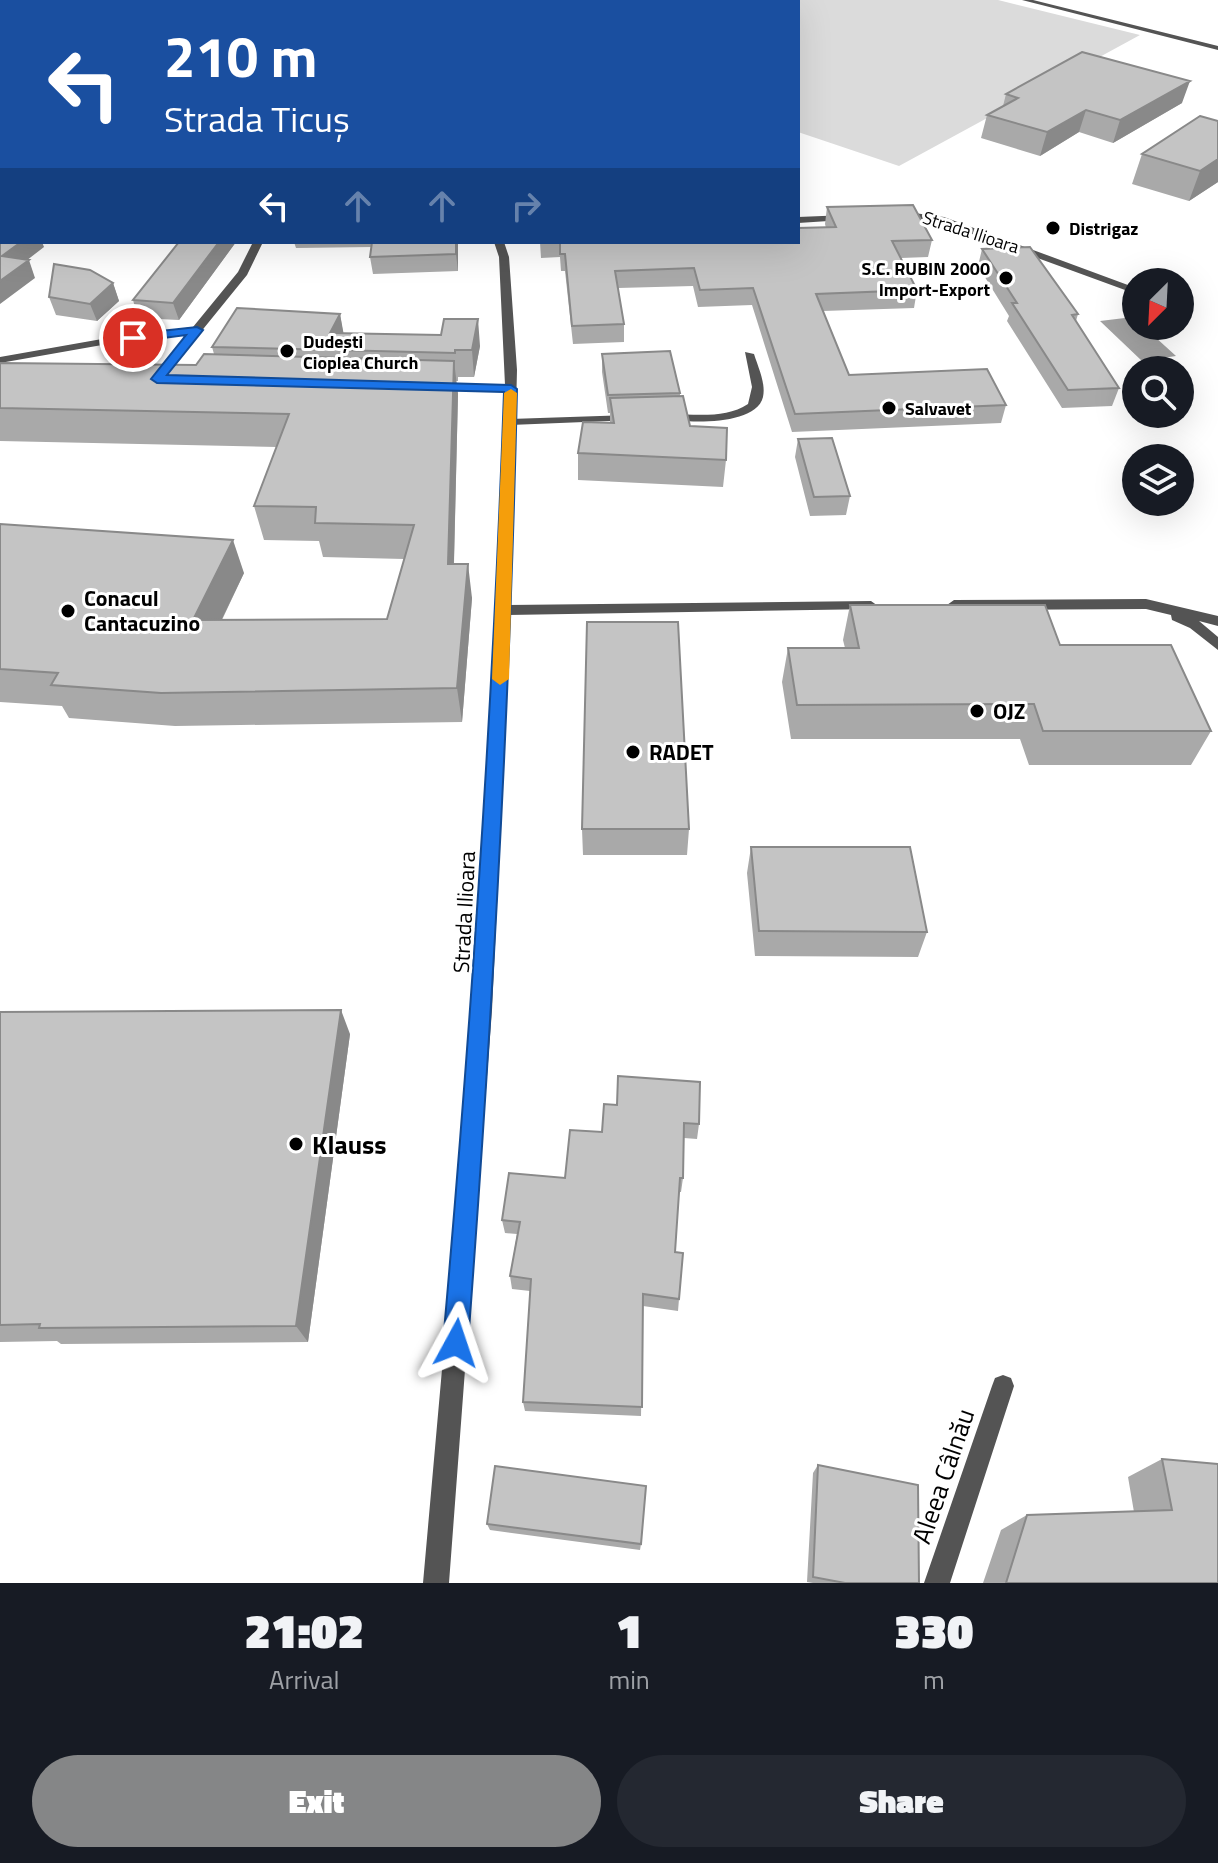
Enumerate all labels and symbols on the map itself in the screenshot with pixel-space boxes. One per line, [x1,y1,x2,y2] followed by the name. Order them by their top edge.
[919,204,1023,260] street label: Strada Ilioara
[1069,215,1139,242] place label: Distrigaz
[1044,219,1062,237] marker: Distrigaz
[861,255,990,303] place label: S.C. RUBIN 2000 Import-Export
[1122,268,1194,340] north arrow
[997,269,1015,287] marker: S.C. RUBIN 2000 Import-Export
[99,304,167,372] pin
[303,328,418,376] place label: Dudești Cioplea Church
[278,342,296,360] marker: Dudești Cioplea Church
[905,395,972,422] place label: Salvavet
[880,399,898,417] marker: Salvavet
[84,581,200,640] place label: Conacul Cantacuzino
[59,602,77,620] marker: Conacul Cantacuzino
[993,694,1026,728] place label: OJZ
[968,702,986,720] marker: OJZ
[649,735,714,769] place label: RADET
[624,743,642,761] marker: RADET
[444,850,484,974] street label: Strada Ilioara
[312,1125,387,1164] place label: Klauss
[287,1135,305,1153] marker: Klauss
[414,1301,498,1385] position arrow
[902,1403,984,1549] street label: Aleea Câlnău

